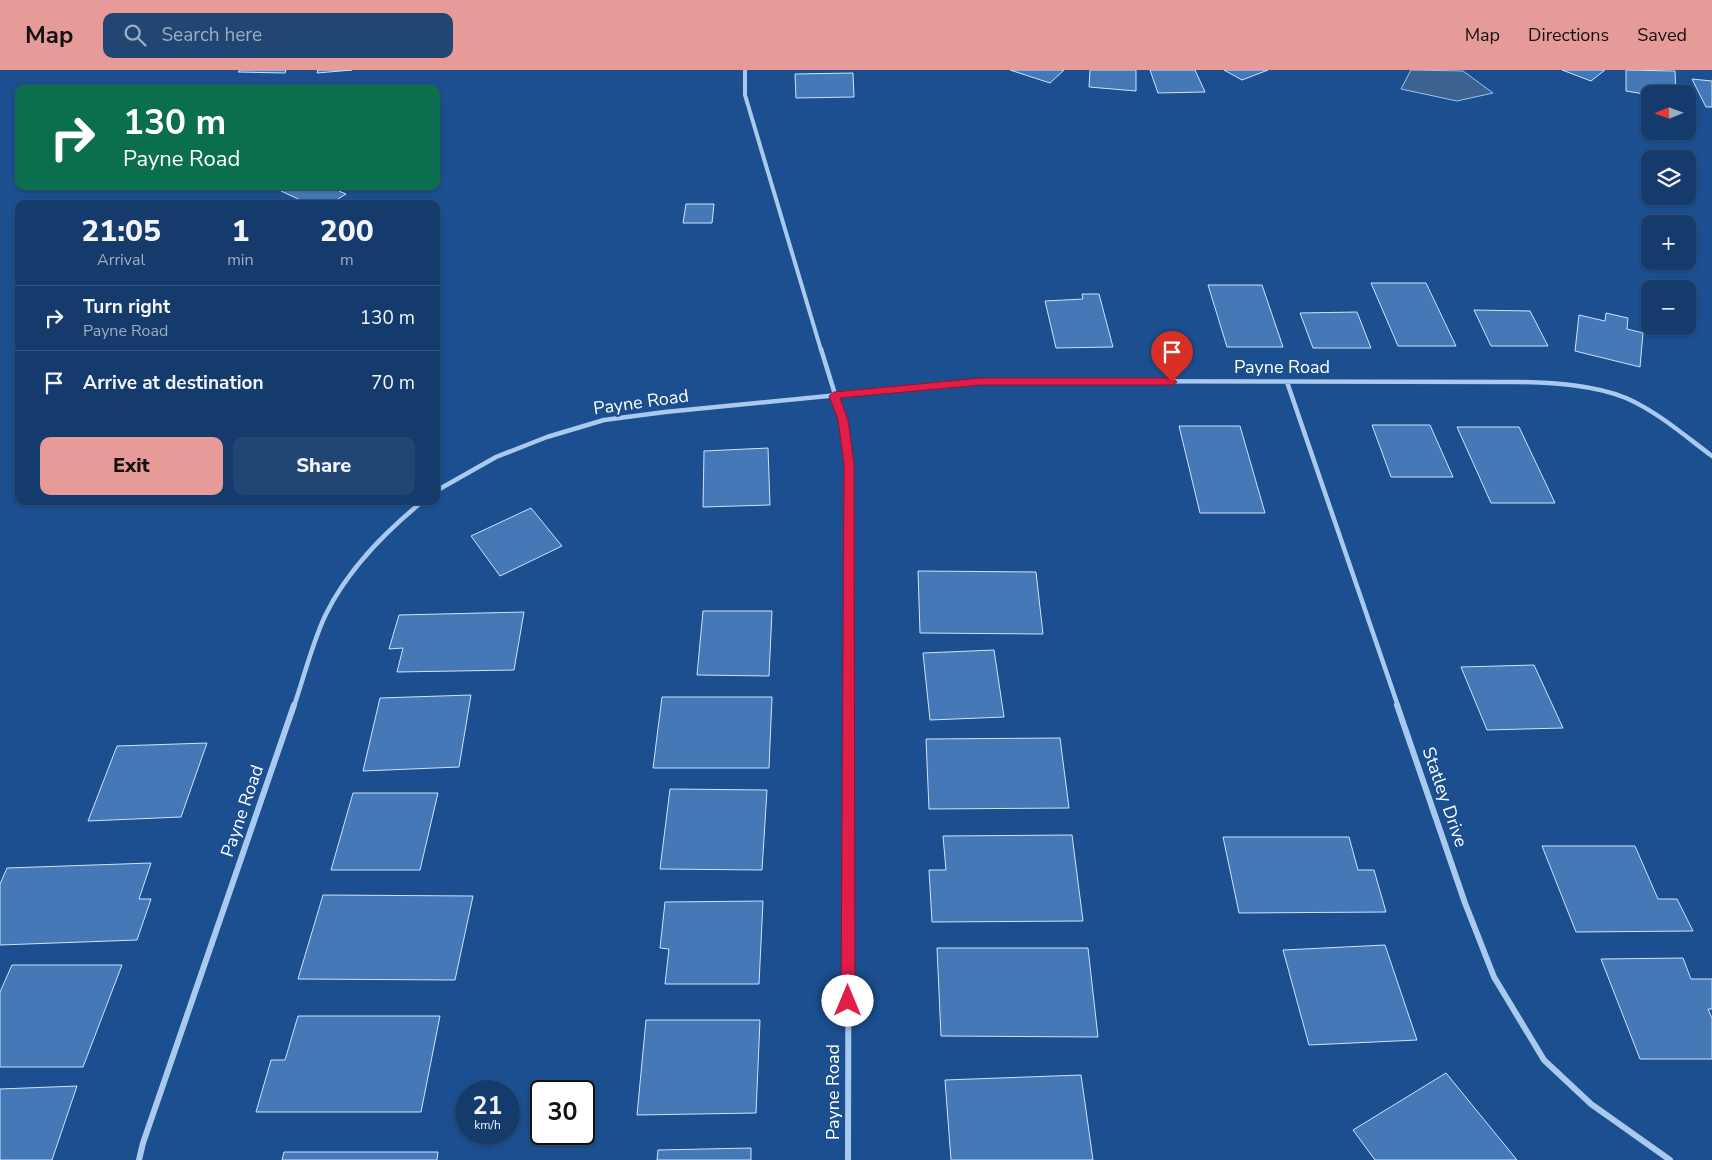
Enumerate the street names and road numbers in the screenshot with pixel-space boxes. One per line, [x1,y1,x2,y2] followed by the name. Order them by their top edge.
[1234,355,1330,379] street label: Payne Road
[592,383,690,421] street label: Payne Road
[1417,744,1473,850] street label: Statley Drive
[215,762,269,860] street label: Payne Road
[821,1044,845,1140] street label: Payne Road

